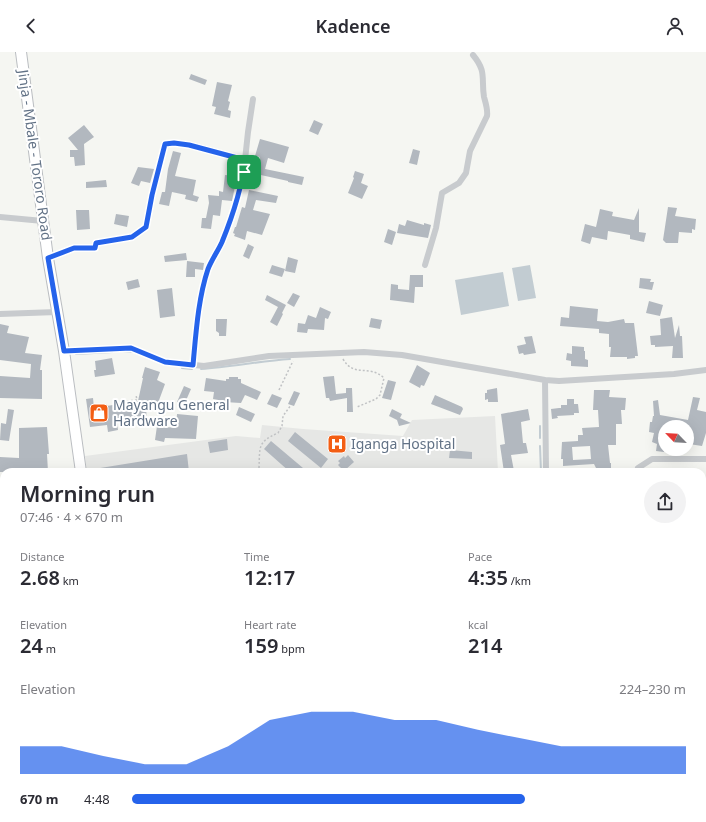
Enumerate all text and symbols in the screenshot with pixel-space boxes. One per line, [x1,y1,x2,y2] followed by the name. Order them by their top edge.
[315,14,391,38] text: Kadence
[20,15,42,37] icon: back
[664,15,686,37] icon: person
[14,66,57,242] street label: Jinja - Mbale - Tororo Road
[227,155,261,189] pin
[233,161,255,183] icon: arrive
[113,395,230,430] place label: Mayangu General Hardware
[88,402,110,424] shop icon: Mayangu General Hardware
[658,420,694,456] north arrow
[658,420,694,456] map controls
[326,433,348,455] hospital icon: Iganga Hospital
[351,434,455,453] place label: Iganga Hospital
[20,478,155,508] text: Morning run
[644,481,686,523] button: share
[20,508,123,526] text: 07:46 · 4 × 670 m
[20,549,65,564] text: Distance
[244,549,269,564] text: Time
[468,549,492,564] text: Pace
[20,564,60,591] text: 2.68
[244,564,295,591] text: 12:17
[468,564,508,591] text: 4:35
[60,573,79,588] text: km
[508,573,531,588] text: /km
[20,617,67,632] text: Elevation
[244,617,297,632] text: Heart rate
[468,617,488,632] text: kcal
[20,632,43,659] text: 24
[244,632,278,659] text: 159
[468,632,502,659] text: 214
[43,641,56,656] text: m
[278,641,305,656] text: bpm
[20,680,76,698] text: Elevation
[619,680,686,698] text: 224–230 m
[20,790,58,808] text: 670 m
[84,790,110,808] text: 4:48

